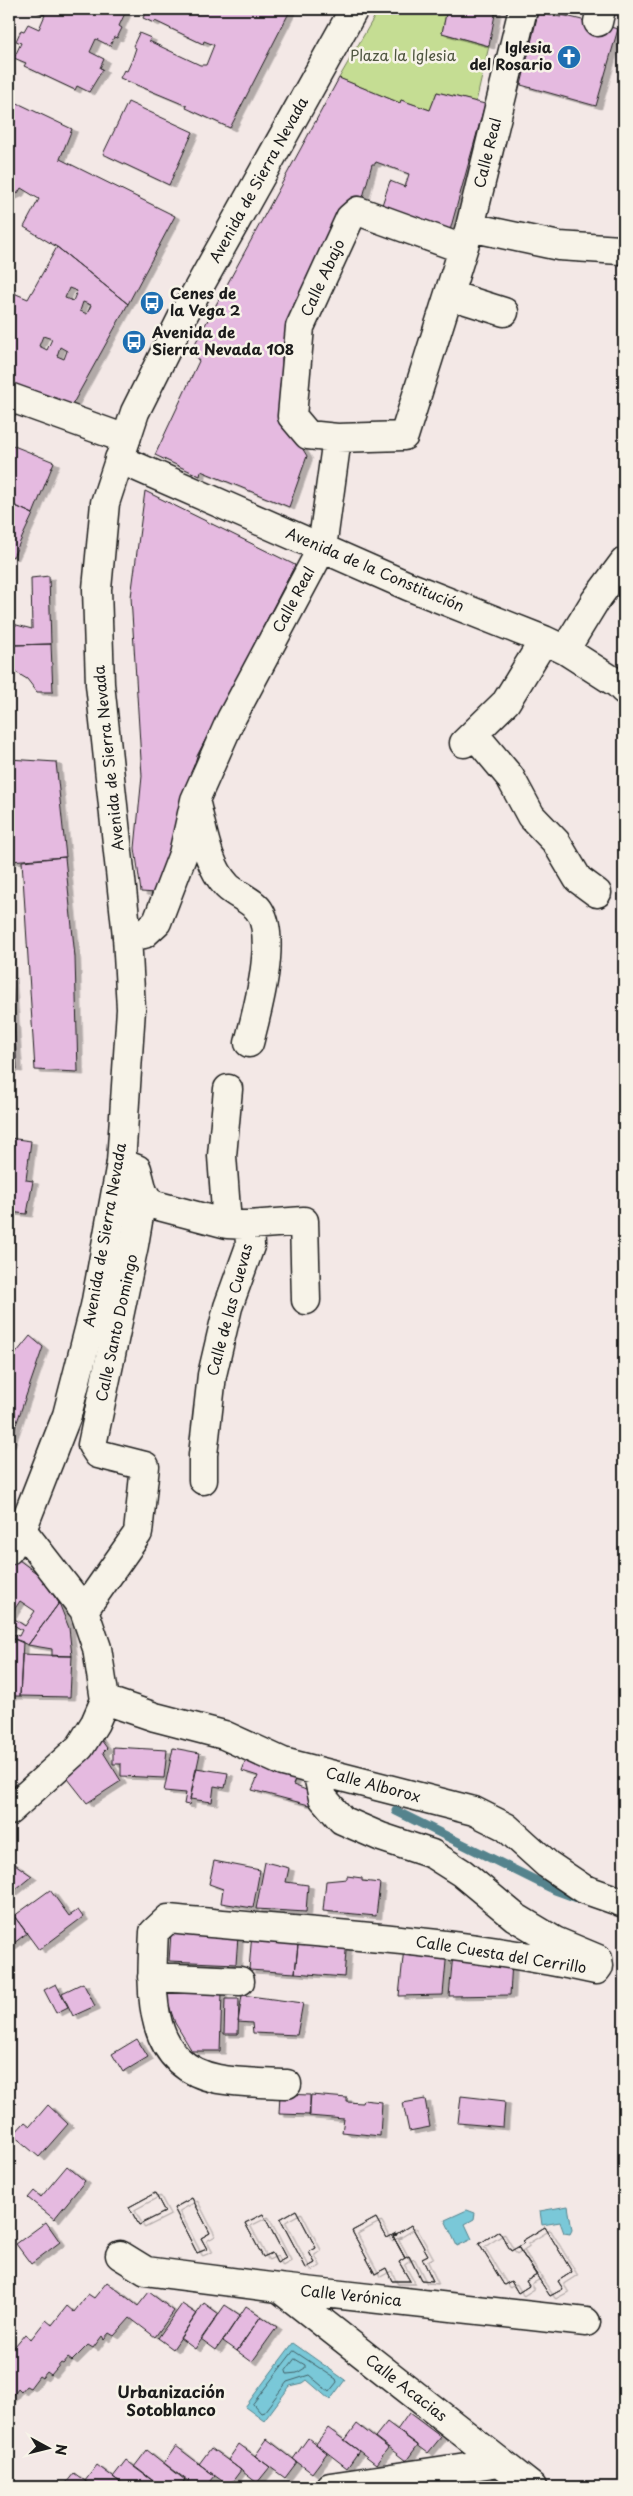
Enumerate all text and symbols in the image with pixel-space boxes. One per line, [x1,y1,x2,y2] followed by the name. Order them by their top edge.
[470,35,553,75] place label: Iglesia del Rosario
[350,43,457,66] park label: Plaza la Iglesia
[556,44,582,70] church icon: Iglesia del Rosario
[202,92,313,266] street label: Avenida de Sierra Nevada
[467,115,506,190] street label: Calle Real
[294,235,350,320] street label: Calle Abajo
[170,281,241,321] place label: Cenes de la Vega 2
[139,290,165,316] bus stop icon: Cenes de la Vega 2
[151,320,294,360] place label: Avenida de Sierra Nevada 108
[121,329,147,355] bus stop icon: Avenida de Sierra Nevada 108
[283,521,468,617] street label: Avenida de la Constitución
[266,562,320,636] street label: Calle Real
[86,664,129,852] street label: Avenida de Sierra Nevada
[76,1140,131,1329] street label: Avenida de Sierra Nevada
[200,1241,257,1378] street label: Calle de las Cuevas
[89,1252,142,1404] street label: Calle Santo Domingo
[323,1760,423,1807] street label: Calle Alborox
[414,1929,588,1978] street label: Calle Cuesta del Cerrillo
[299,2278,404,2311] street label: Calle Verónica
[361,2347,453,2426] street label: Calle Acacias
[117,2379,225,2421] district label: Urbanización Sotoblanco
[22,2424,72,2474] north arrow
[50,2443,72,2456] text: N

